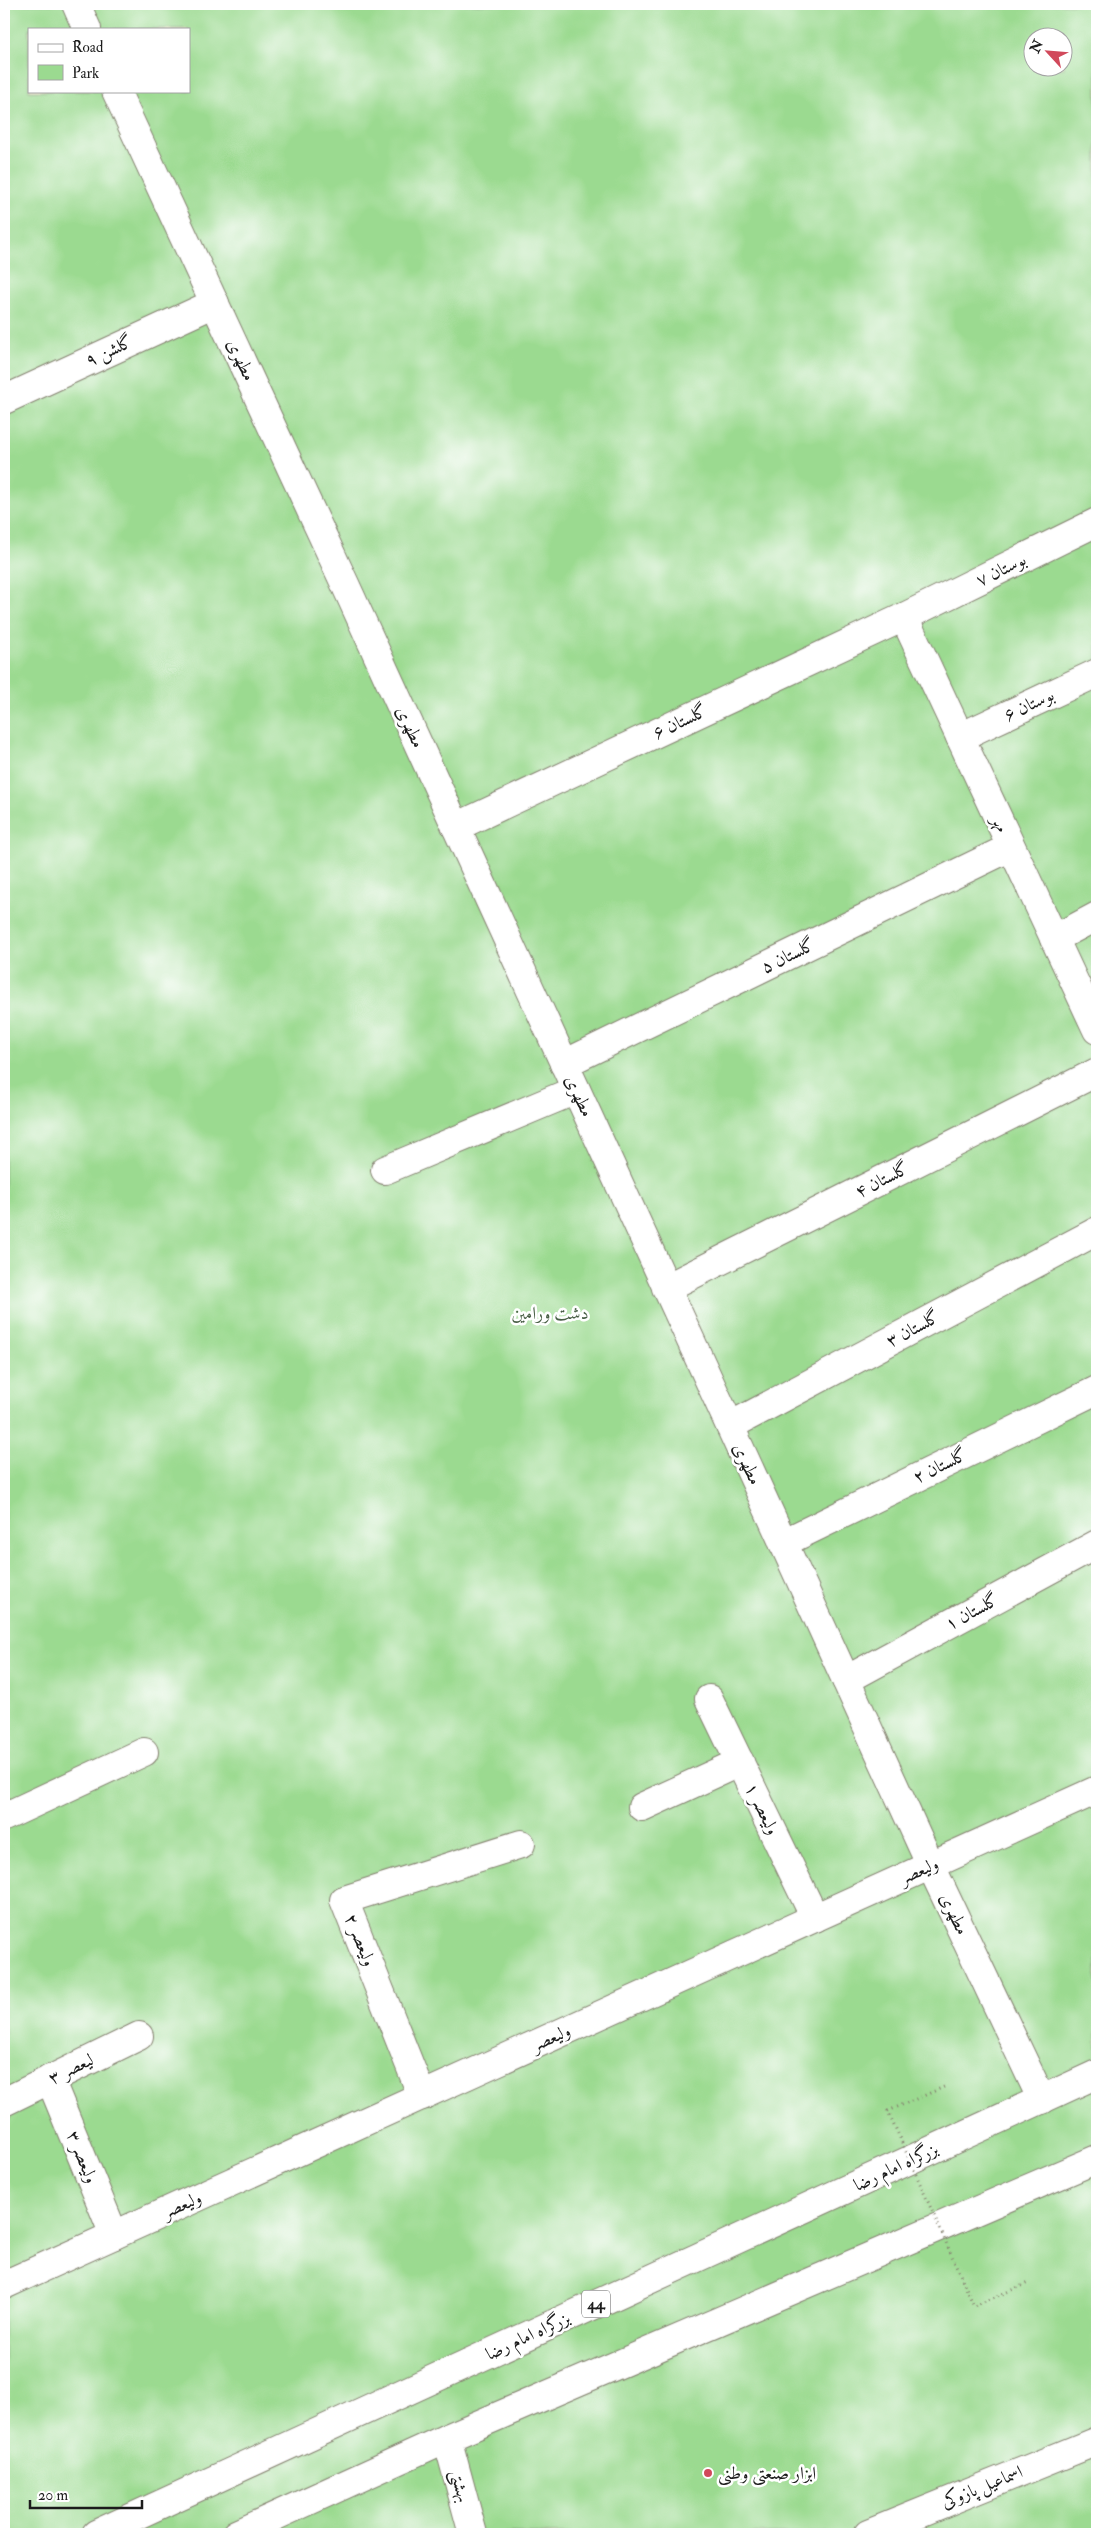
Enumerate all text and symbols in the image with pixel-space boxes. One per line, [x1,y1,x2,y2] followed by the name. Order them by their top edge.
[28,28,190,92] legend
[1024,28,1074,78] north arrow
[1026,37,1047,57] text: N
[72,38,104,57] text: Road
[72,64,99,83] text: Park
[82,330,136,372] street label: گلشن ۹
[221,335,261,385] street label: مطهری
[972,548,1030,592] street label: بوستان ۷
[1000,683,1058,727] street label: بوستان ۶
[649,699,711,745] street label: گلستان ۶
[390,702,430,752] street label: مطهری
[985,810,1014,836] street label: مهر
[757,933,819,979] street label: گلستان ۵
[559,1071,599,1121] street label: مطهری
[851,1157,913,1203] street label: گلستان ۴
[512,1302,588,1325] park label: دشت ورامین
[882,1305,944,1353] street label: گلستان ۳
[727,1439,767,1489] street label: مطهری
[909,1443,971,1489] street label: گلستان ۲
[941,1588,1003,1636] street label: گلستان ۱
[740,1779,784,1839] street label: ولیعصر ۱
[894,1852,942,1891] street label: ولیعصر
[934,1889,974,1939] street label: مطهری
[339,1910,381,1970] street label: ولیعصر ۲
[526,2019,574,2058] street label: ولیعصر
[45,2048,97,2090] street label: لیعصر ۳
[61,2127,103,2187] street label: ولیعصر ۳
[850,2136,944,2200] street label: بزرگراه امام رضا
[157,2186,205,2225] street label: ولیعصر
[582,2290,610,2318] road number: 44
[482,2305,576,2369] street label: بزرگراه امام رضا
[937,2459,1027,2515] street label: اسماعیل پازوکی
[718,2462,816,2486] place label: ابزار صنعتی وطنی
[444,2467,475,2505] street label: بهشتی
[702,2467,714,2479] marker: ابزار صنعتی وطنی
[30,2478,142,2510] scale bar
[38,2486,68,2505] text: 20 m

